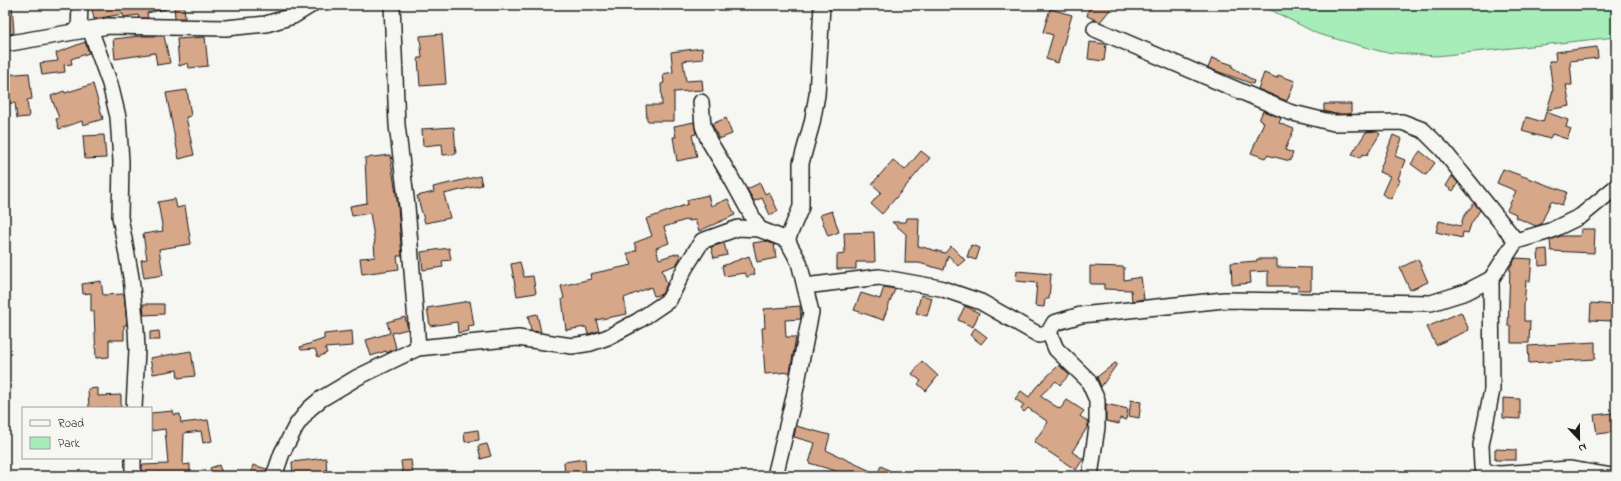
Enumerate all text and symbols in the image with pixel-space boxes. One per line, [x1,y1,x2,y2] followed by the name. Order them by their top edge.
[22,407,152,459] legend
[58,415,84,433] text: Road
[1559,419,1599,459] north arrow
[58,435,80,453] text: Park
[1576,439,1589,456] text: N

